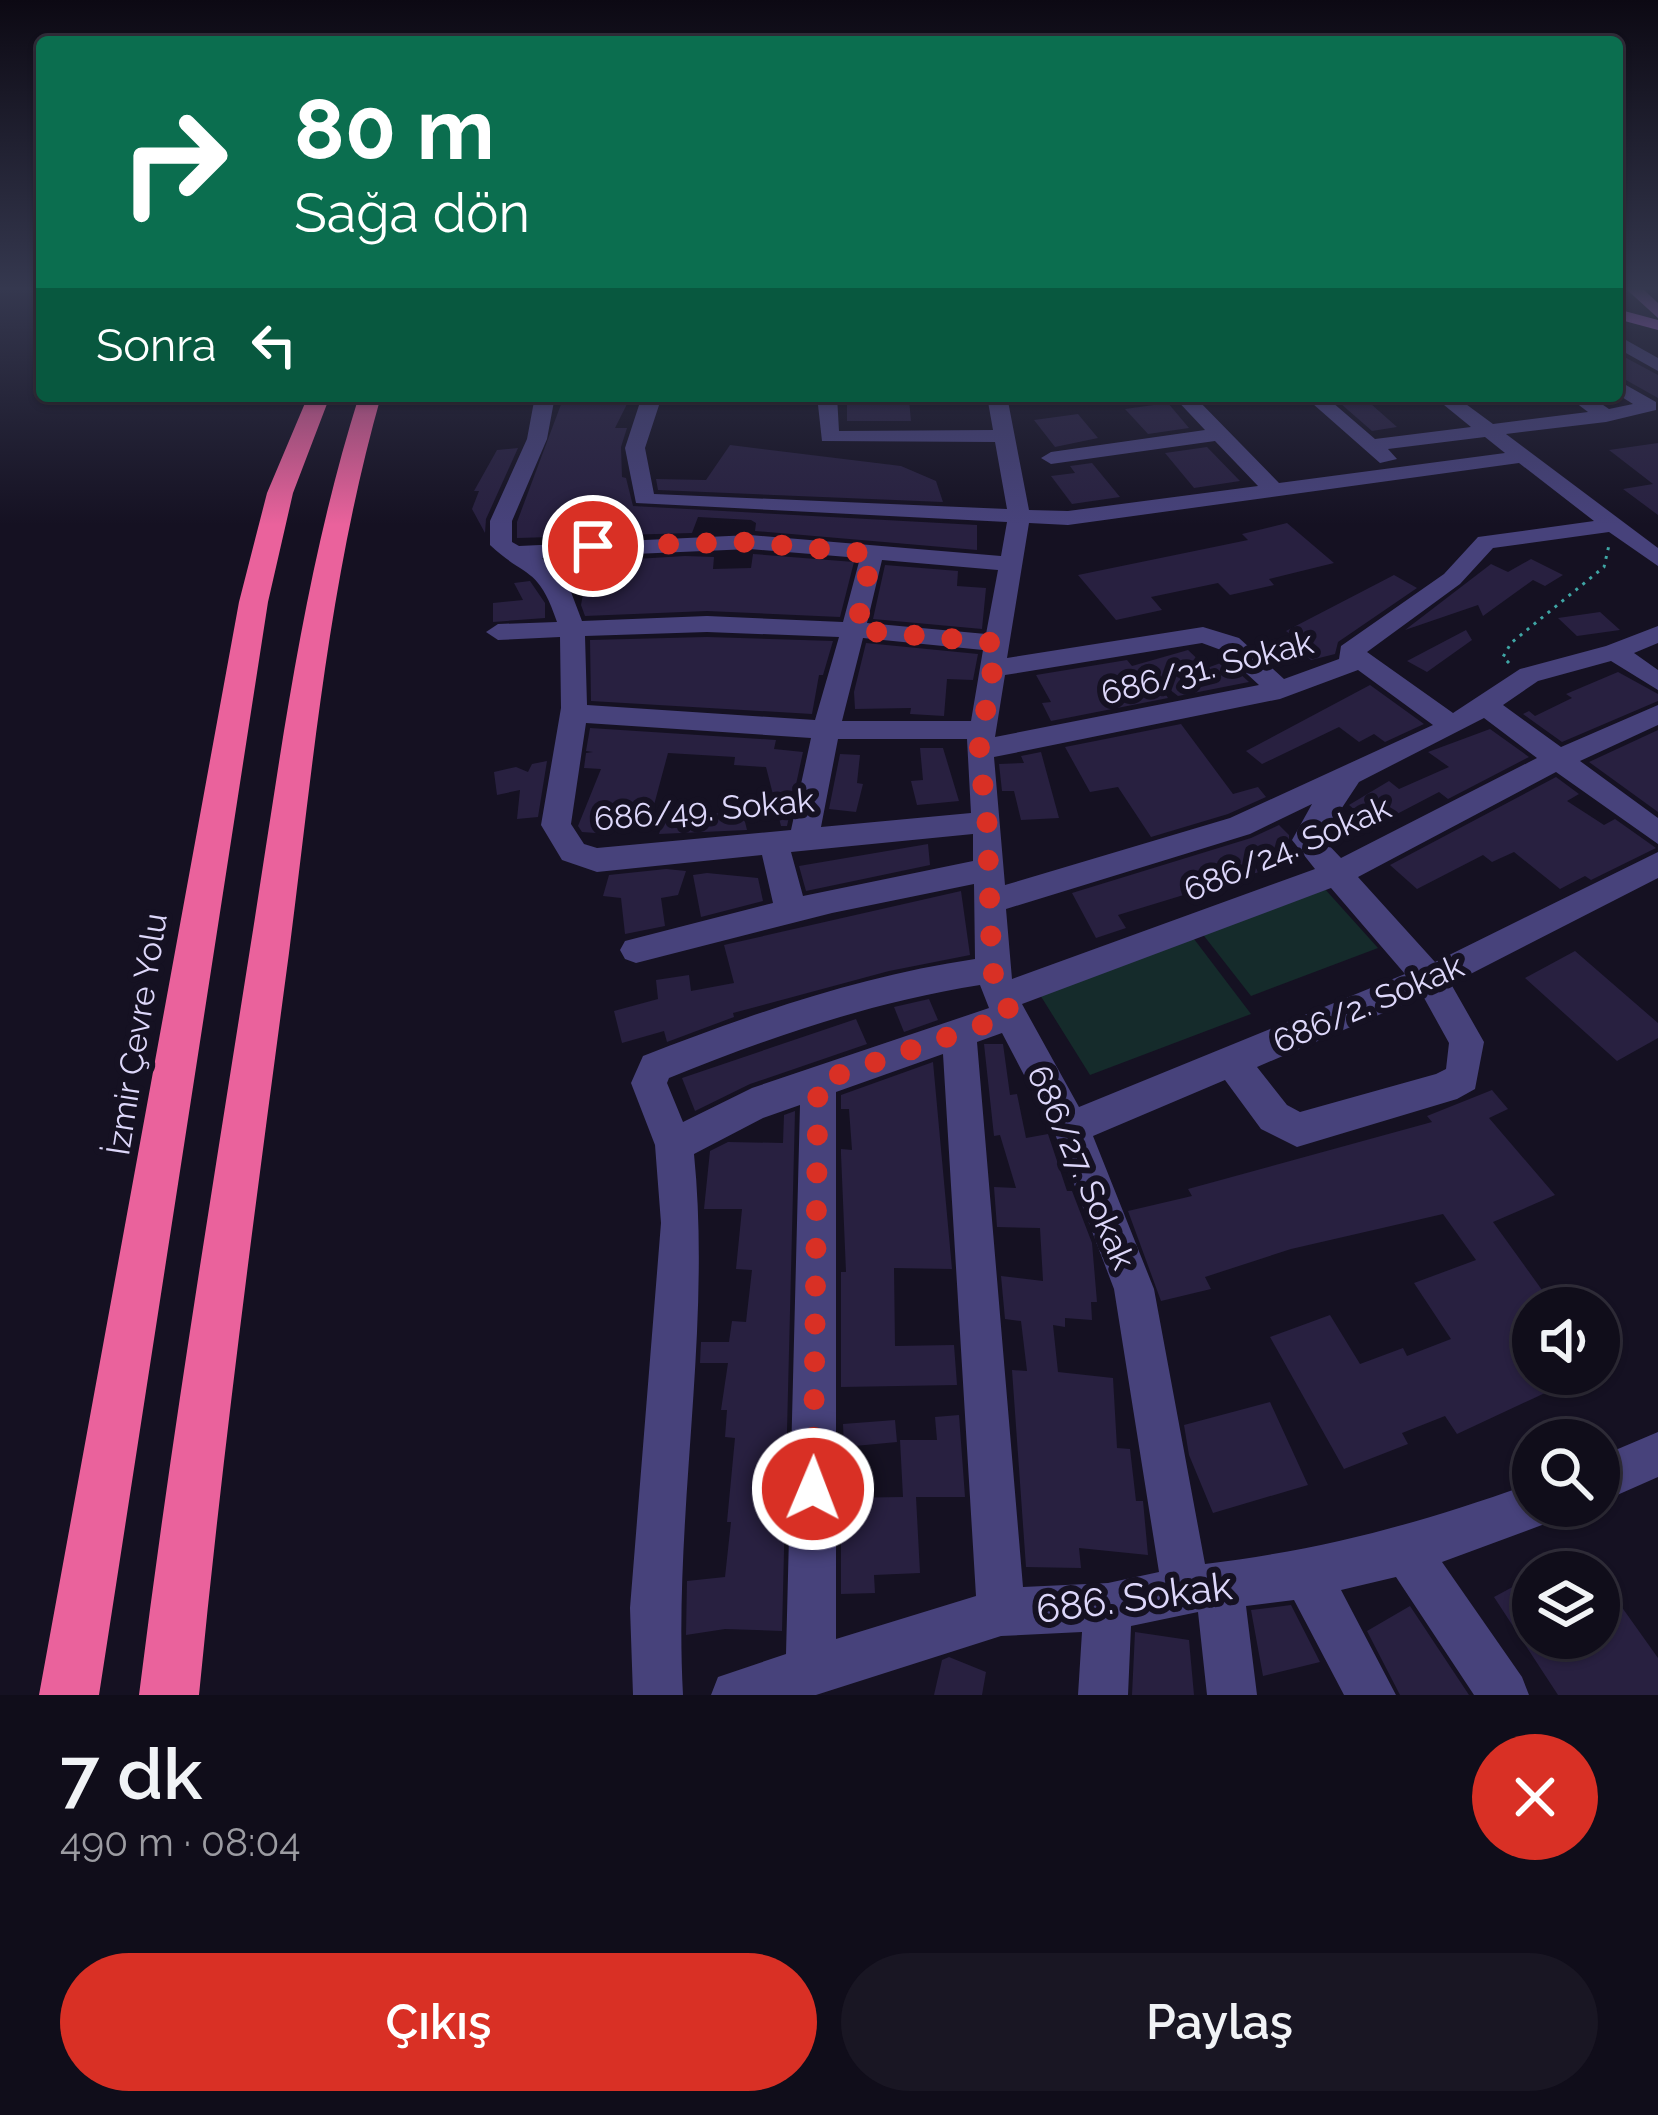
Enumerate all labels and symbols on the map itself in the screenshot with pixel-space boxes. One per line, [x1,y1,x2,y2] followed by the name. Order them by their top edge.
[542,495,644,597] pin
[1097,622,1318,713] street label: 686/31. Sokak
[592,780,816,839] street label: 686/49. Sokak
[1178,787,1397,910] street label: 686/24. Sokak
[97,910,175,1158] street label: İzmir Çevre Yolu
[1267,946,1470,1061] street label: 686/2. Sokak
[1019,1060,1144,1275] street label: 686/27. Sokak
[750,1426,876,1552] position arrow
[1033,1562,1235,1632] street label: 686. Sokak

